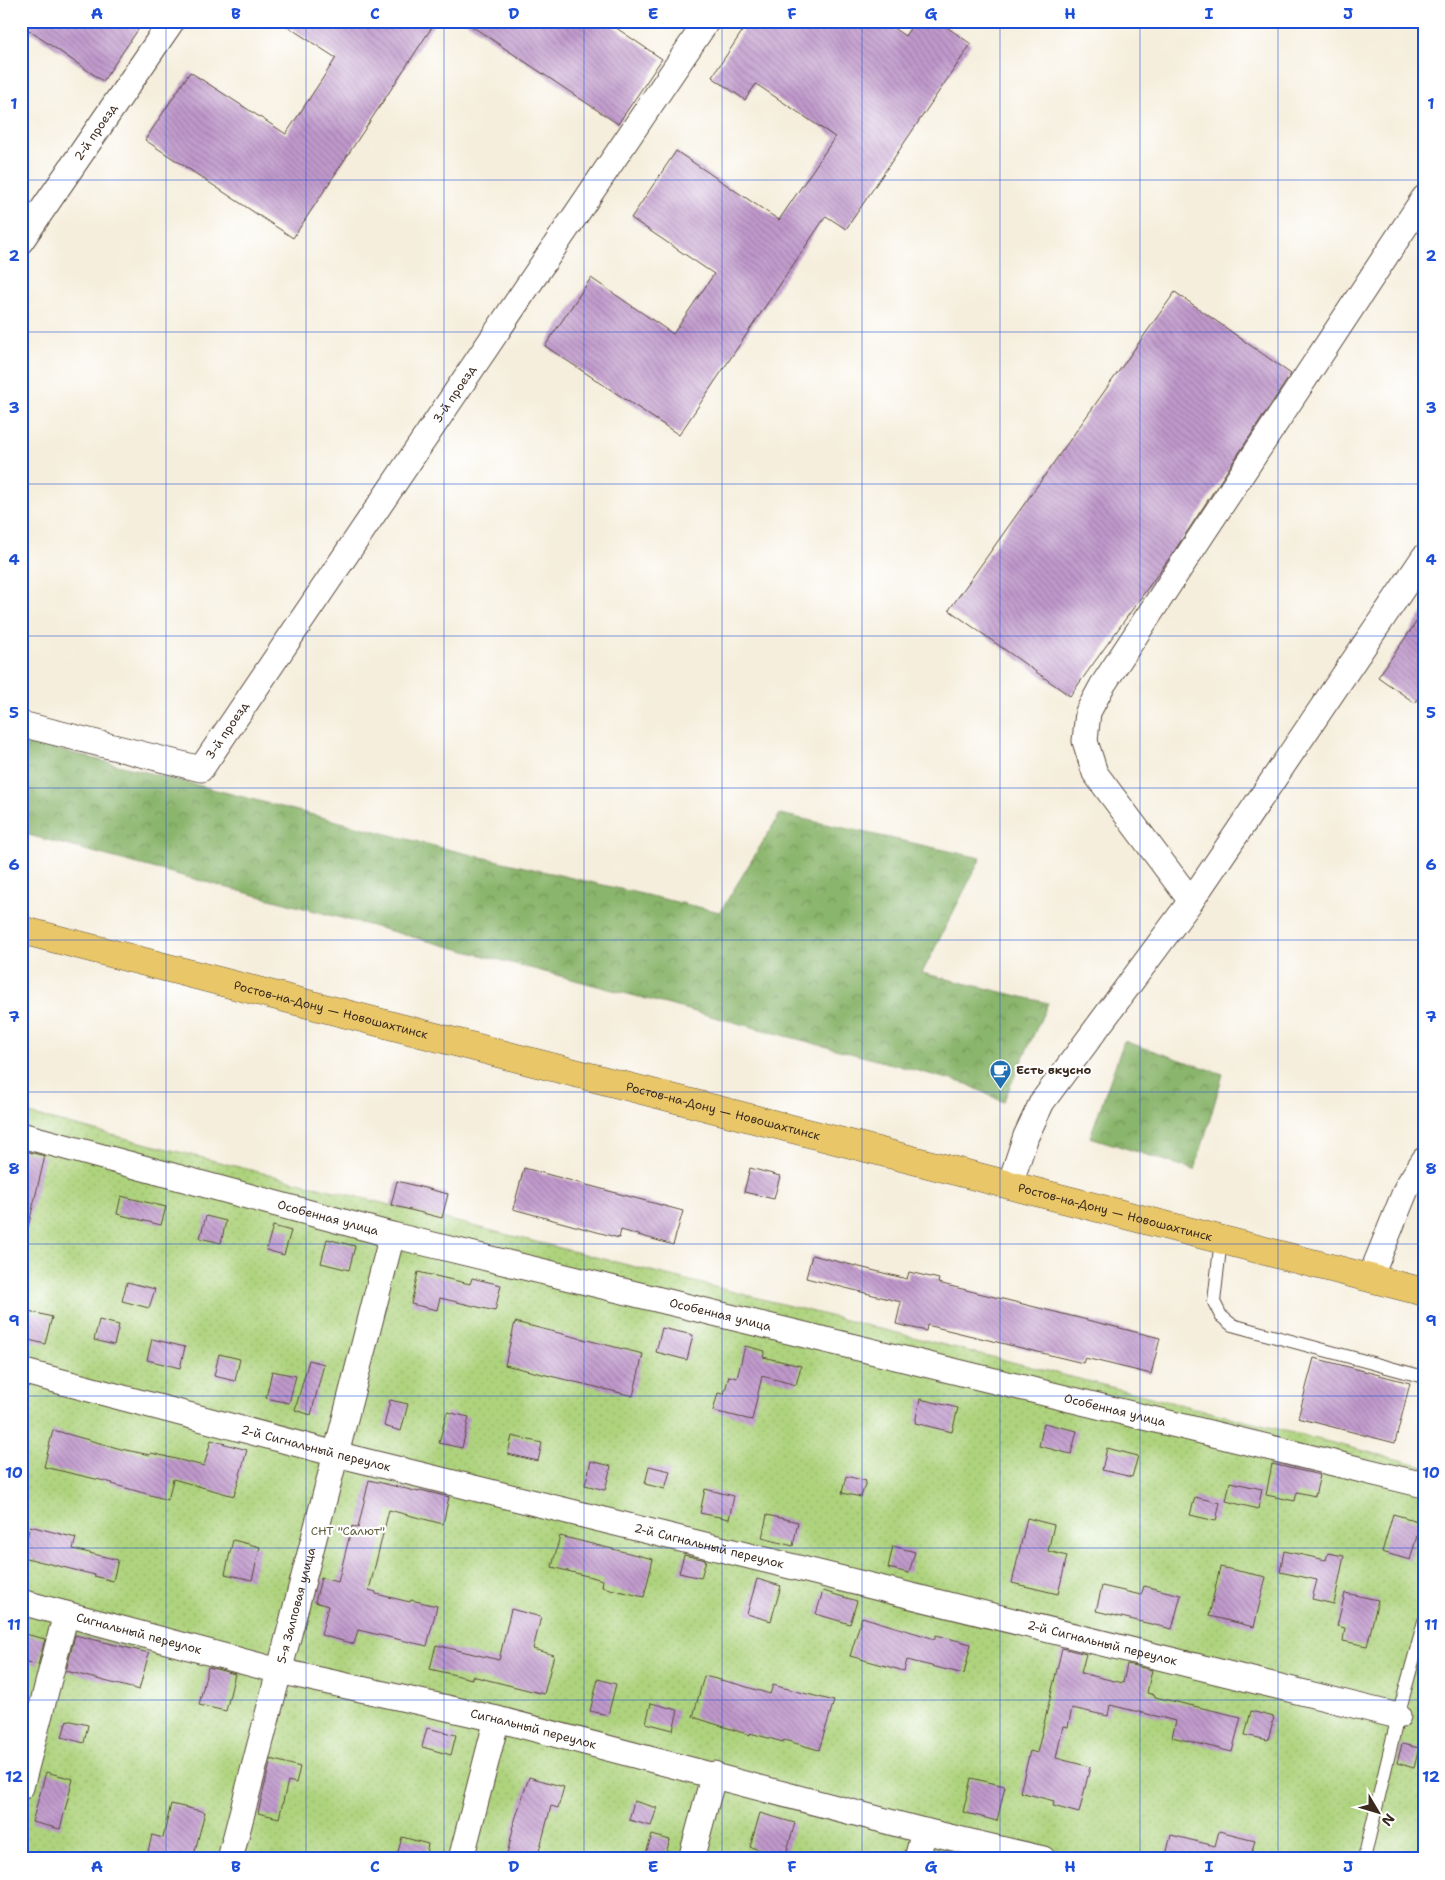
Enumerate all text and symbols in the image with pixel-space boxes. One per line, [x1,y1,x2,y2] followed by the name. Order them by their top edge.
[91,3,103,24] text: A
[231,3,241,24] text: B
[370,3,380,24] text: C
[508,3,520,24] text: D
[648,3,658,24] text: E
[787,3,797,24] text: F
[925,3,938,24] text: G
[1064,3,1076,24] text: H
[1205,3,1214,24] text: I
[1343,3,1353,24] text: J
[10,93,18,114] text: 1
[1427,93,1435,114] text: 1
[71,100,121,164] street label: 2-й проезд
[8,245,20,266] text: 2
[1425,245,1437,266] text: 2
[429,362,480,426] street label: 3-й проезд
[8,397,20,418] text: 3
[1425,397,1437,418] text: 3
[8,549,20,570] text: 4
[1425,549,1437,570] text: 4
[202,698,252,762] street label: 3-й проезд
[9,702,19,723] text: 5
[1426,702,1436,723] text: 5
[8,854,20,875] text: 6
[1425,854,1437,875] text: 6
[232,977,430,1043] street label: Ростов-на-Дону — Новошахтинск
[8,1006,20,1027] text: 7
[1425,1006,1437,1027] text: 7
[988,1058,1012,1089] cafe icon: Есть вкусно
[1016,1062,1091,1078] place label: Есть вкусно
[624,1078,822,1144] street label: Ростов-на-Дону — Новошахтинск
[8,1158,20,1179] text: 8
[1425,1158,1437,1179] text: 8
[1016,1180,1215,1245] street label: Ростов-на-Дону — Новошахтинск
[276,1196,381,1239] street label: Особенная улица
[668,1294,773,1335] street label: Особенная улица
[8,1310,20,1331] text: 9
[1425,1310,1437,1331] text: 9
[1062,1390,1168,1430] street label: Особенная улица
[240,1421,393,1475] street label: 2-й Сигнальный переулок
[5,1462,23,1483] text: 10
[1422,1462,1440,1483] text: 10
[633,1520,786,1572] street label: 2-й Сигнальный переулок
[311,1523,385,1539] park label: СНТ "Салют"
[273,1545,319,1665] street label: 5-я Залповая улица
[74,1609,204,1658] street label: Сигнальный переулок
[7,1614,21,1635] text: 11
[1424,1614,1438,1635] text: 11
[1026,1617,1179,1669] street label: 2-й Сигнальный переулок
[469,1705,599,1753] street label: Сигнальный переулок
[5,1766,23,1787] text: 12
[1422,1766,1440,1787] text: 12
[1352,1788,1402,1838] north arrow
[1378,1810,1399,1830] text: N
[91,1856,103,1877] text: A
[231,1856,241,1877] text: B
[370,1856,380,1877] text: C
[508,1856,520,1877] text: D
[648,1856,658,1877] text: E
[787,1856,797,1877] text: F
[925,1856,938,1877] text: G
[1064,1856,1076,1877] text: H
[1205,1856,1214,1877] text: I
[1343,1856,1353,1877] text: J

